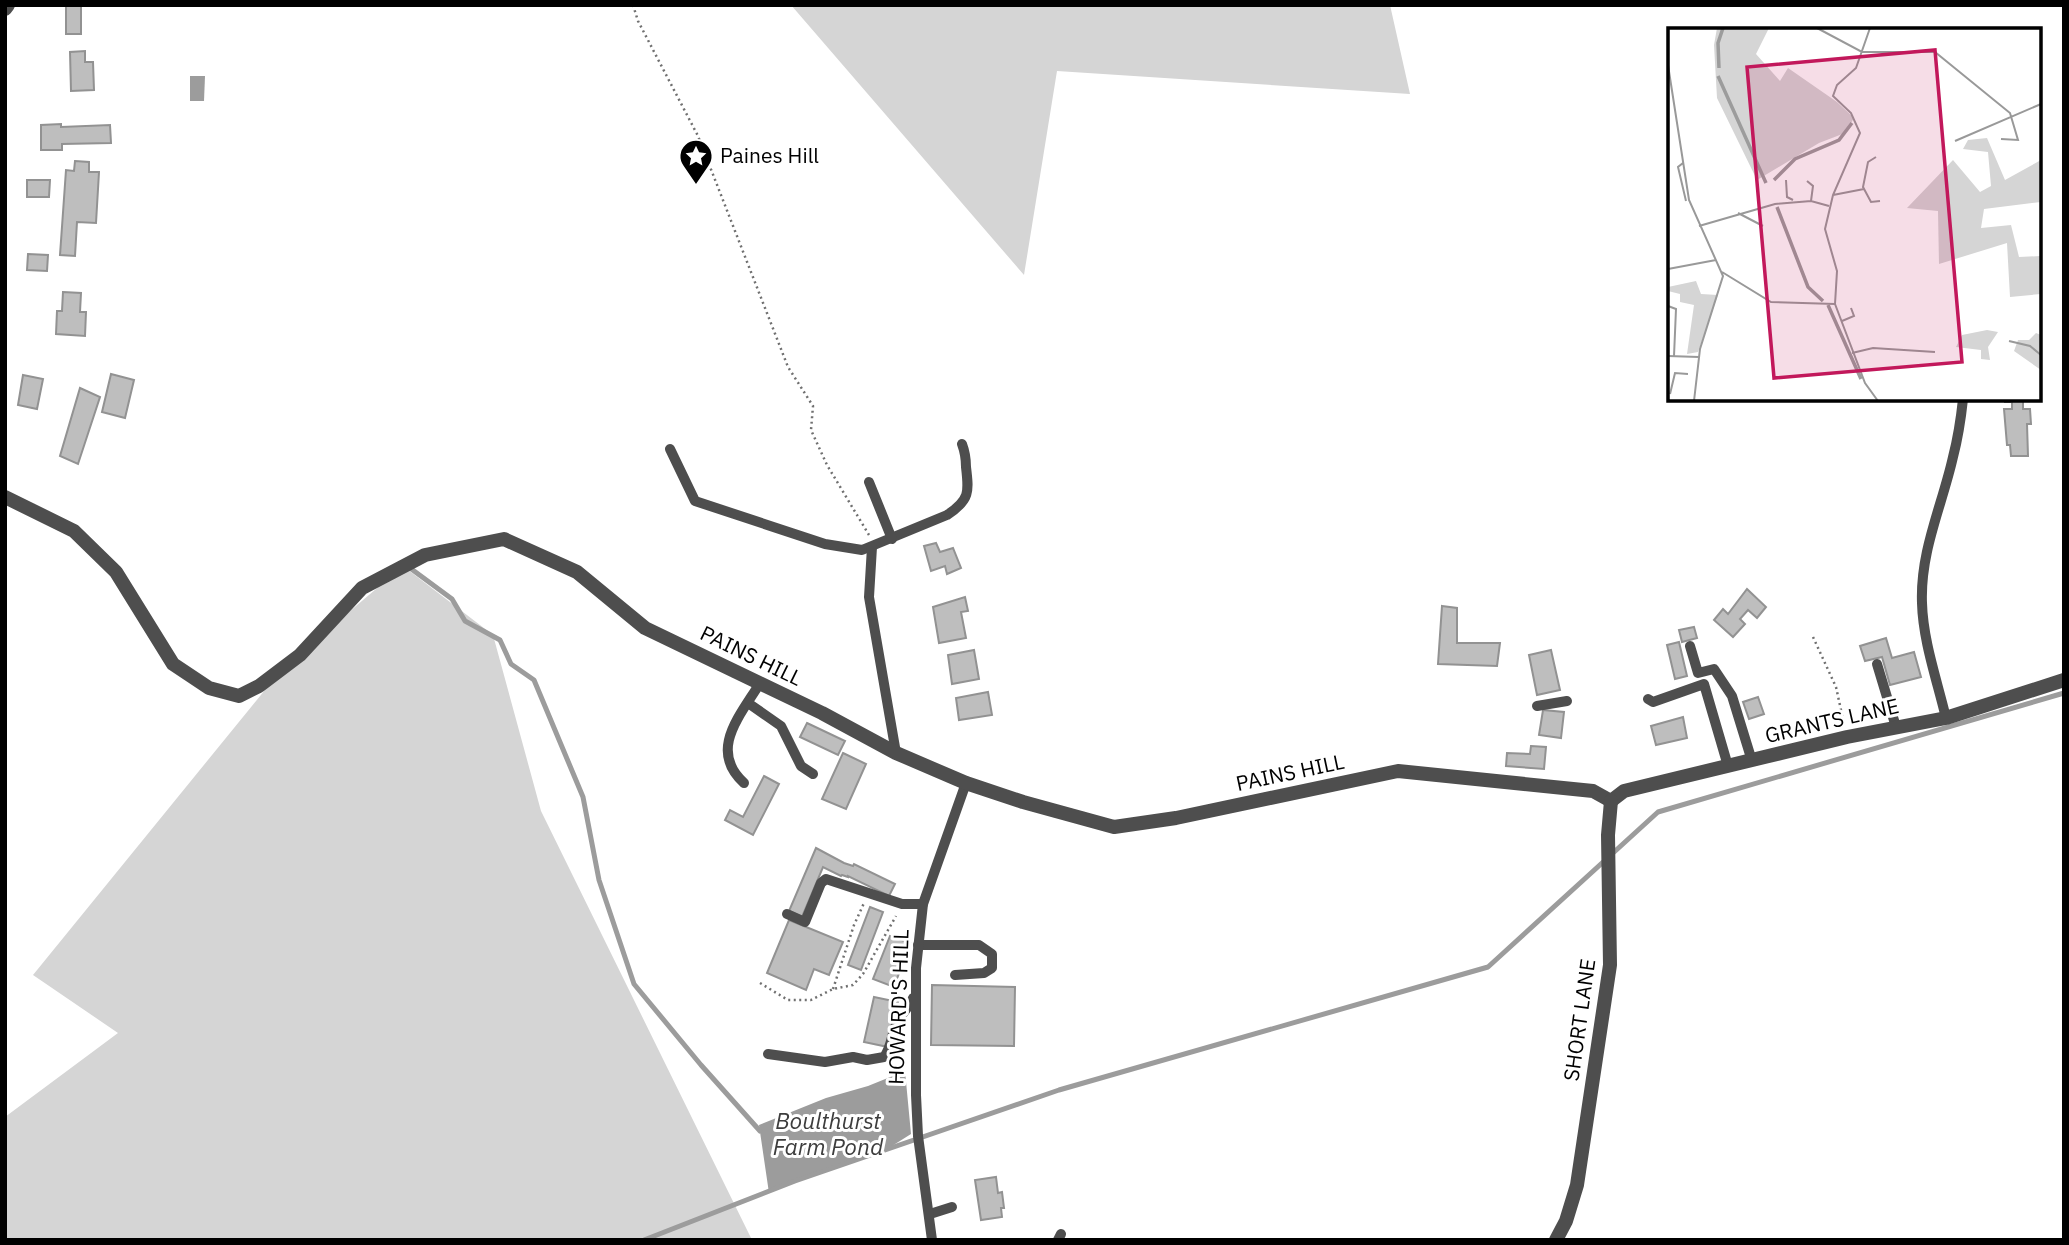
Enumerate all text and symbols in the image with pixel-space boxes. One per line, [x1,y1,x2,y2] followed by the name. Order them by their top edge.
[1668,28,2041,401] inset map
[677,137,715,186] place icon: Paines Hill
[720,141,819,169] place label: Paines Hill
[696,618,807,692] street label: PAINS HILL
[1762,691,1902,749] street label: GRANTS LANE
[1233,747,1346,797] street label: PAINS HILL
[881,929,915,1085] street label: HOWARD'S HILL
[1557,957,1601,1083] street label: SHORT LANE
[773,1105,884,1161] water label: Boulthurst Farm Pond

